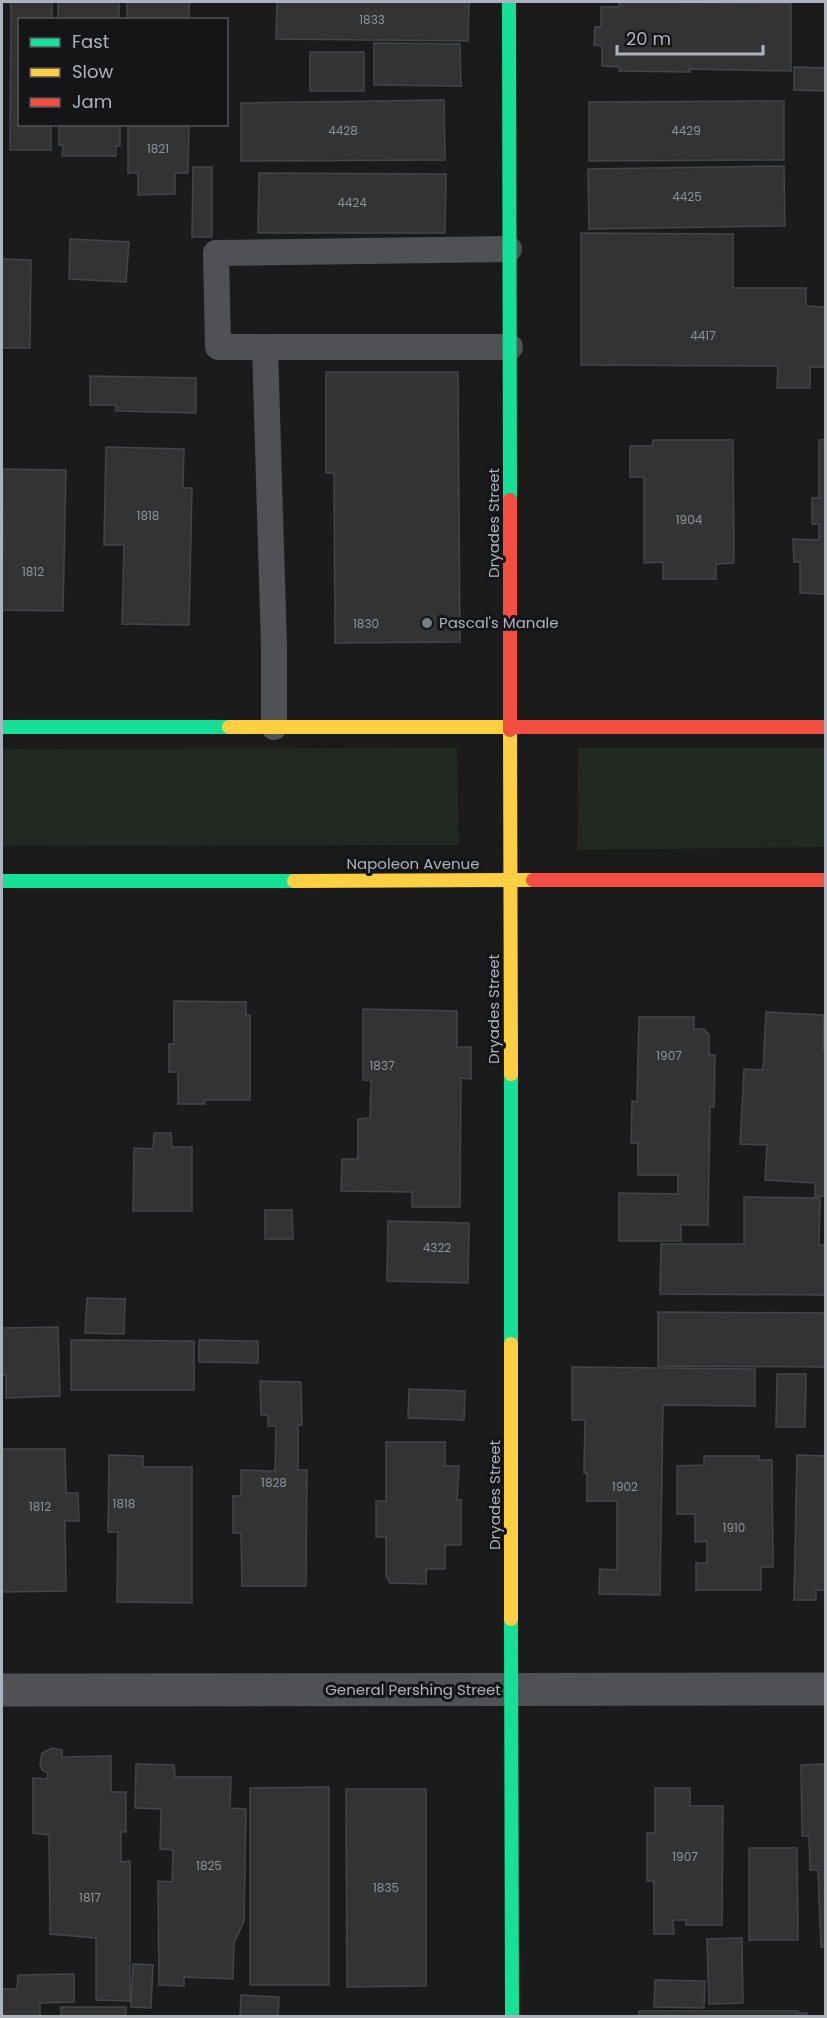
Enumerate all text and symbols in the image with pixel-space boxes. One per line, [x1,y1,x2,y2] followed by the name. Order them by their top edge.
[359,11,385,28] house number: 1833
[18,18,228,126] legend
[617,18,762,56] scale bar
[626,26,671,51] text: 20 m
[72,29,109,54] text: Fast
[72,59,114,84] text: Slow
[72,89,112,114] text: Jam
[328,122,358,139] house number: 4428
[671,122,701,139] house number: 4429
[147,140,169,157] house number: 1821
[672,188,702,205] house number: 4425
[337,194,367,211] house number: 4424
[690,327,716,344] house number: 4417
[483,468,504,578] street label: Dryades Street
[137,507,159,524] house number: 1818
[676,511,703,528] house number: 1904
[22,563,44,580] house number: 1812
[439,612,559,633] place label: Pascal's Manale
[353,615,379,632] house number: 1830
[420,616,434,630] marker: Pascal's Manale
[347,853,479,874] street label: Napoleon Avenue
[483,954,504,1064] street label: Dryades Street
[656,1047,682,1064] house number: 1907
[369,1057,395,1074] house number: 1837
[423,1239,451,1256] house number: 4322
[484,1440,505,1550] street label: Dryades Street
[261,1474,287,1491] house number: 1828
[612,1478,638,1495] house number: 1902
[113,1495,135,1512] house number: 1818
[29,1498,51,1515] house number: 1812
[723,1519,745,1536] house number: 1910
[325,1679,501,1700] street label: General Pershing Street
[672,1848,698,1865] house number: 1907
[196,1857,222,1874] house number: 1825
[373,1879,399,1896] house number: 1835
[79,1889,101,1906] house number: 1817

